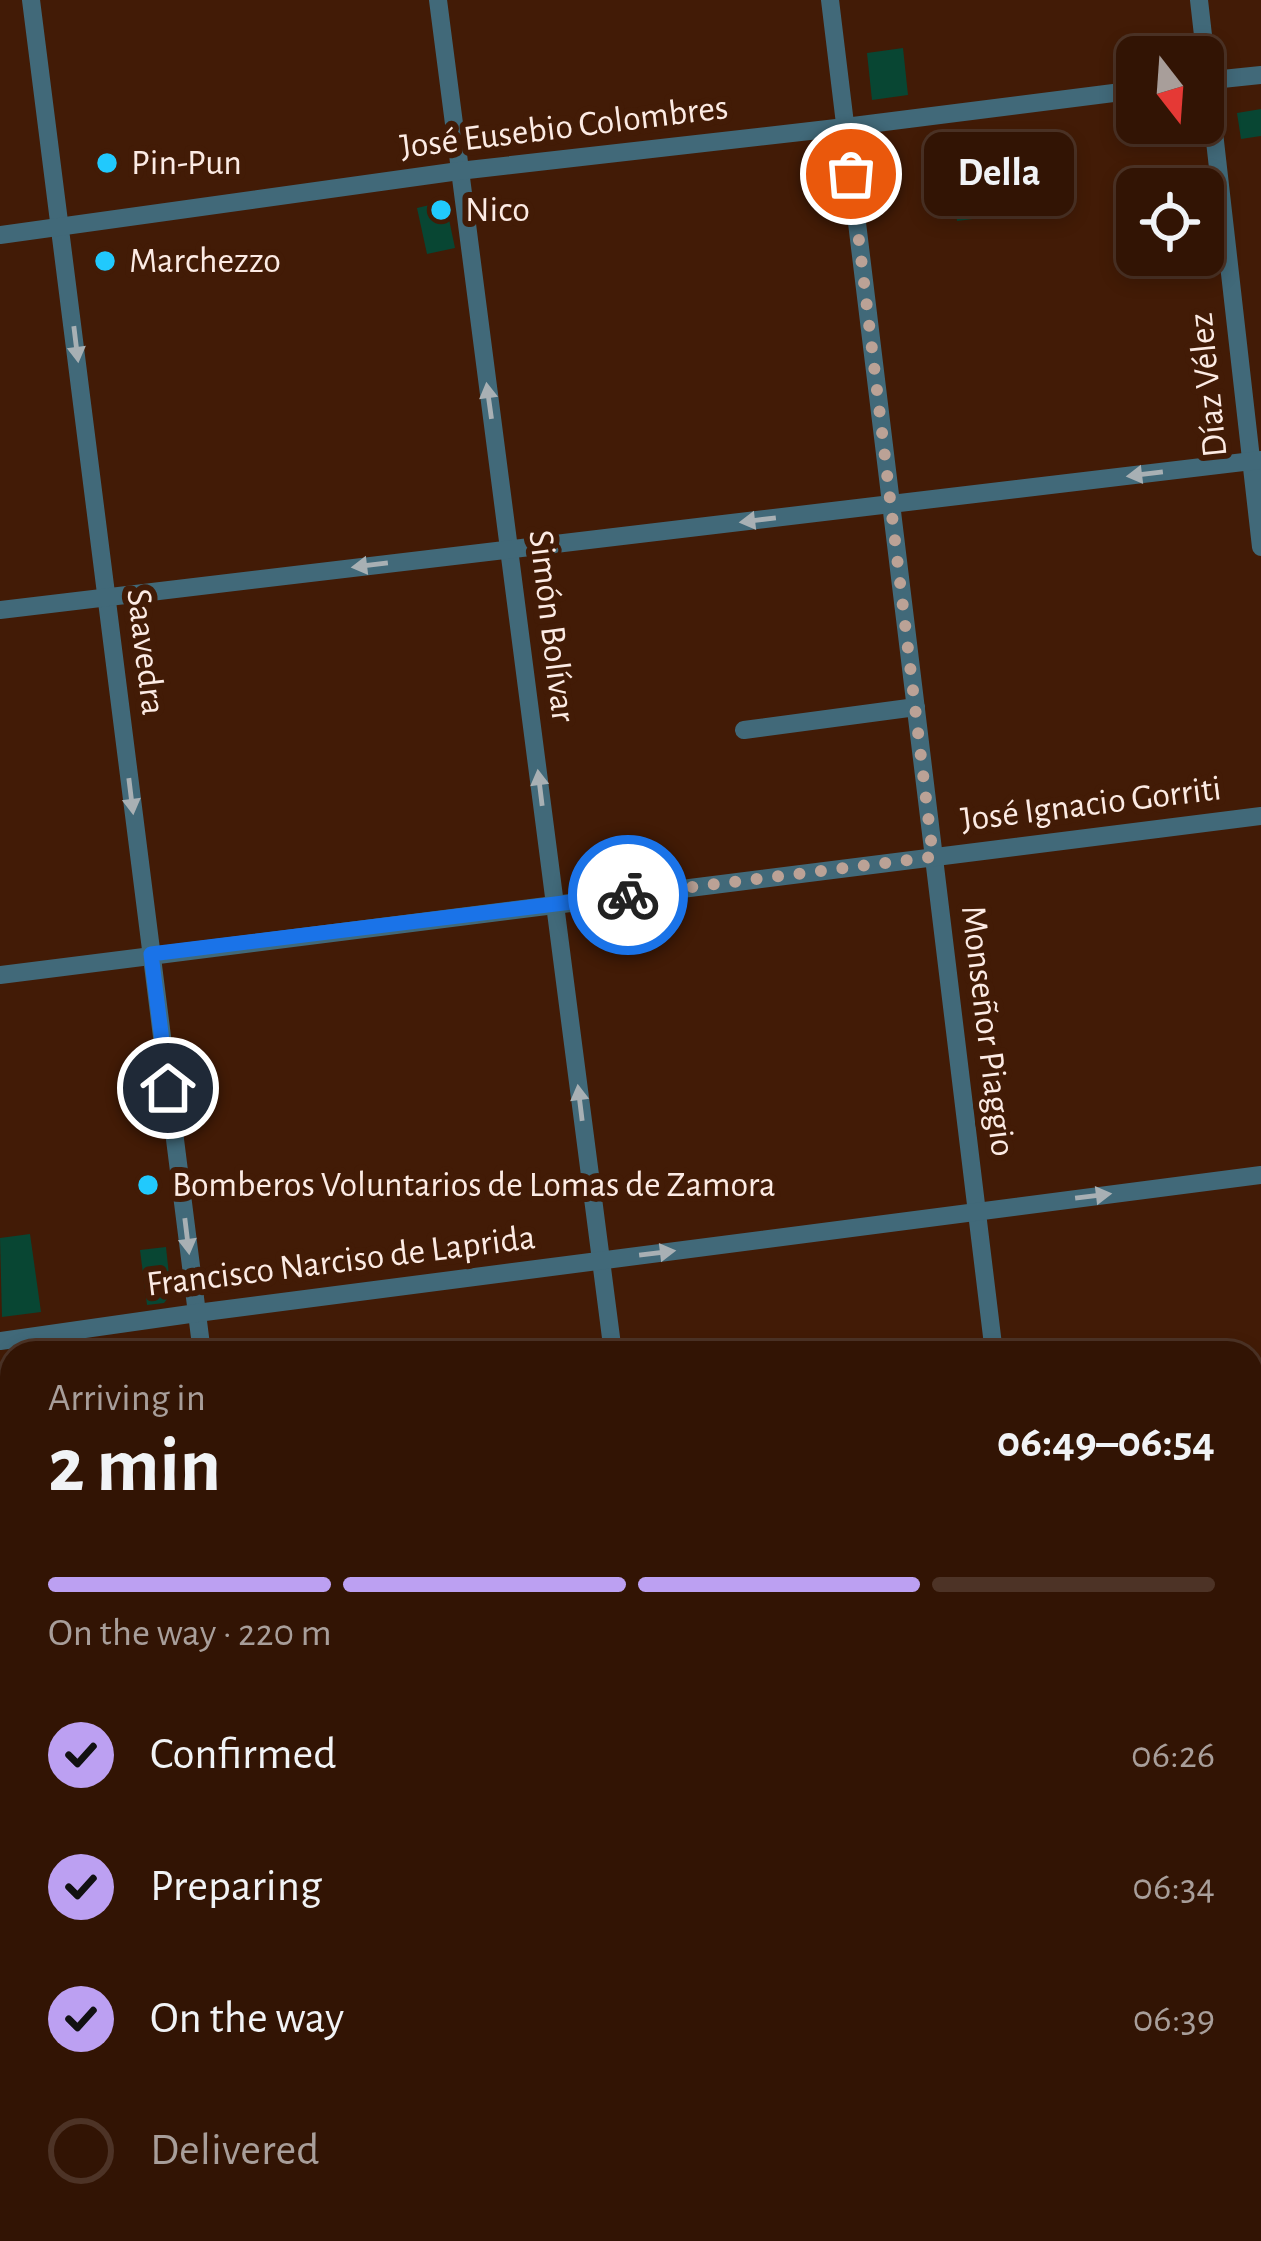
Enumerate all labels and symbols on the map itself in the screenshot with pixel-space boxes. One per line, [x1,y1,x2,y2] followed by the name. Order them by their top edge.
[1116,36,1224,144] north arrow
[398,89,730,165] street label: José Eusebio Colombres
[800,123,902,225] pin
[923,132,1073,216] callout: Della
[131,145,242,181] place label: Pin-Pun
[94,150,120,176] marker: Pin-Pun
[465,192,530,228] place label: Nico
[428,197,454,223] marker: Nico
[129,243,281,279] place label: Marchezzo
[92,248,118,274] marker: Marchezzo
[1183,311,1233,459] street label: Díaz Vélez
[66,326,85,363] one-way arrow
[480,382,499,419] one-way arrow
[1126,464,1163,483] one-way arrow
[738,510,776,529] one-way arrow
[522,528,582,724] street label: Simón Bolívar
[351,556,388,575] one-way arrow
[120,587,172,717] street label: Saavedra
[530,768,549,806] one-way arrow
[959,770,1223,838] street label: José Ignacio Gorriti
[122,778,141,815] one-way arrow
[568,835,688,955] courier
[955,904,1021,1158] street label: Monseñor Piaggio
[117,1037,219,1139] pin
[571,1084,590,1121] one-way arrow
[172,1167,776,1203] place label: Bomberos Voluntarios de Lomas de Zamora
[135,1172,161,1198] marker: Bomberos Voluntarios de Lomas de Zamora
[1075,1187,1112,1206] one-way arrow
[178,1218,197,1256] one-way arrow
[145,1219,537,1303] street label: Francisco Narciso de Laprida
[639,1244,676,1263] one-way arrow

